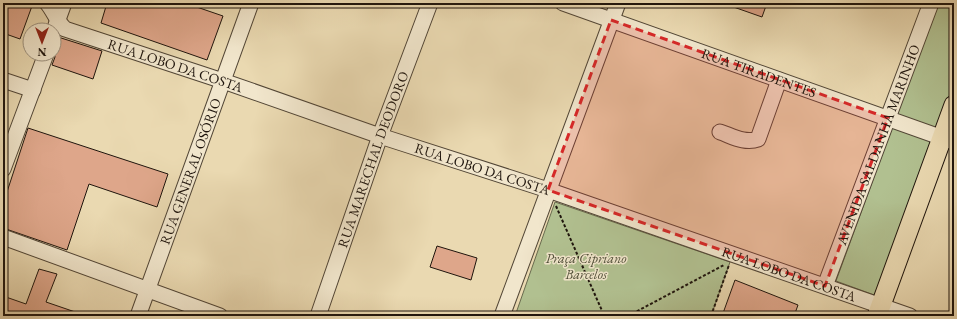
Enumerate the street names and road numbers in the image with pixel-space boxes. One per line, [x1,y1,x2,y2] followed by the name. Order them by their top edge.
[106,35,246,96] street label: RUA LOBO DA COSTA
[832,41,924,248] street label: AVENIDA SALDANHA MARINHO
[699,44,819,101] street label: RUA TIRADENTES
[333,68,413,250] street label: RUA MARECHAL DEODORO
[156,95,225,247] street label: RUA GENERAL OSÓRIO
[412,139,553,199] street label: RUA LOBO DA COSTA
[719,242,859,306] street label: RUA LOBO DA COSTA

